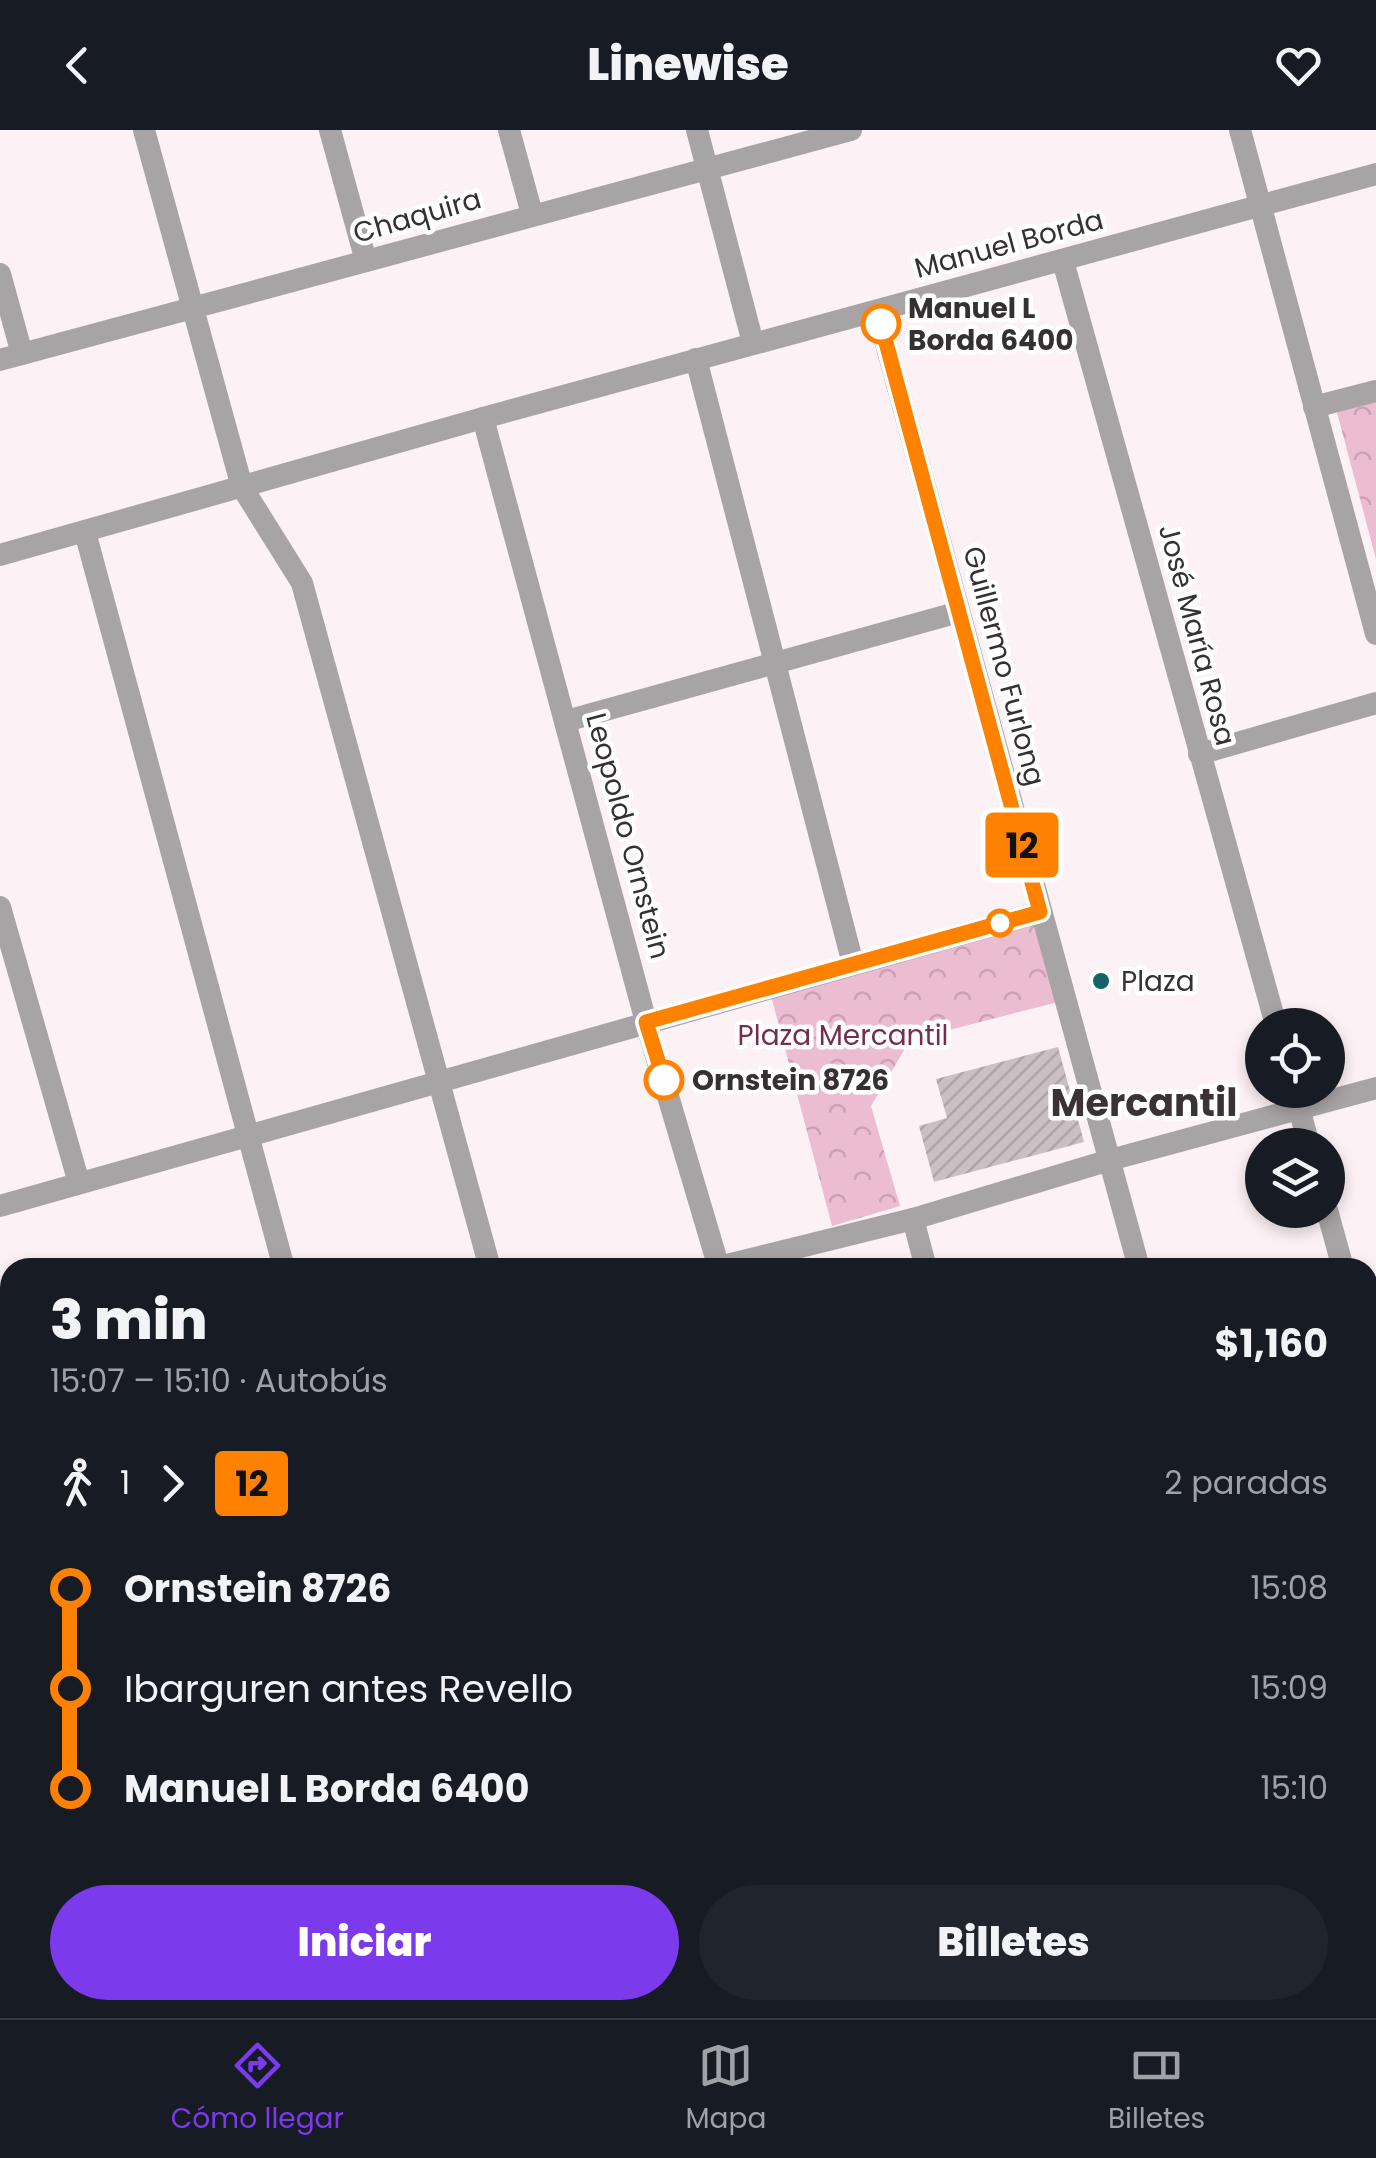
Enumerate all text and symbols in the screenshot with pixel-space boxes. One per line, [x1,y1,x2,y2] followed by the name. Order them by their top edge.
[587,33,789,96] text: Linewise
[50,38,105,93] icon: back
[1271,38,1326,93] icon: heart
[348,179,486,253] street label: Chaquira
[910,200,1108,288] street label: Manuel Borda
[908,289,1074,360] place label: Manuel L Borda 6400
[862,305,900,343] marker: Manuel L Borda 6400
[1149,520,1245,750] street label: José María Rosa
[953,542,1055,790] street label: Guillermo Furlong
[576,709,680,963] street label: Leopoldo Ornstein
[977,812,1067,878] line badge: 12
[1005,821,1039,870] text: 12
[987,910,1013,936] unlabelled marker
[1121,962,1195,1001] place label: Plaza
[1090,970,1112,992] marker: Plaza
[1245,1008,1345,1228] map controls
[1245,1008,1345,1108] button: locate
[738,1016,948,1055] park label: Plaza Mercantil
[645,1061,683,1099] marker: Ornstein 8726
[692,1061,889,1100] place label: Ornstein 8726
[1051,1076,1237,1129] district label: Mercantil
[1245,1128,1345,1228] button: layers
[50,1281,207,1358] text: 3 min
[1215,1317,1328,1370] text: $1,160
[50,1358,388,1403] text: 15:07 – 15:10 · Autobús
[50,1456,105,1511] icon: walk
[145,1456,200,1511] icon: forward
[235,1459,268,1508] text: 12
[120,1460,130,1505] text: 1
[1164,1460,1328,1505] text: 2 paradas
[124,1562,392,1615] text: Ornstein 8726
[1251,1565,1328,1610] text: 15:08
[124,1662,573,1715] text: Ibarguren antes Revello
[1251,1665,1328,1710] text: 15:09
[124,1762,529,1815] text: Manuel L Borda 6400
[1261,1765,1328,1810] text: 15:10
[50,1885,679,2000] button: Iniciar
[699,1885,1328,2000] button: Billetes
[171,2038,344,2140] tab: Cómo llegar
[685,2038,766,2140] tab: Mapa
[1108,2038,1205,2140] tab: Billetes

